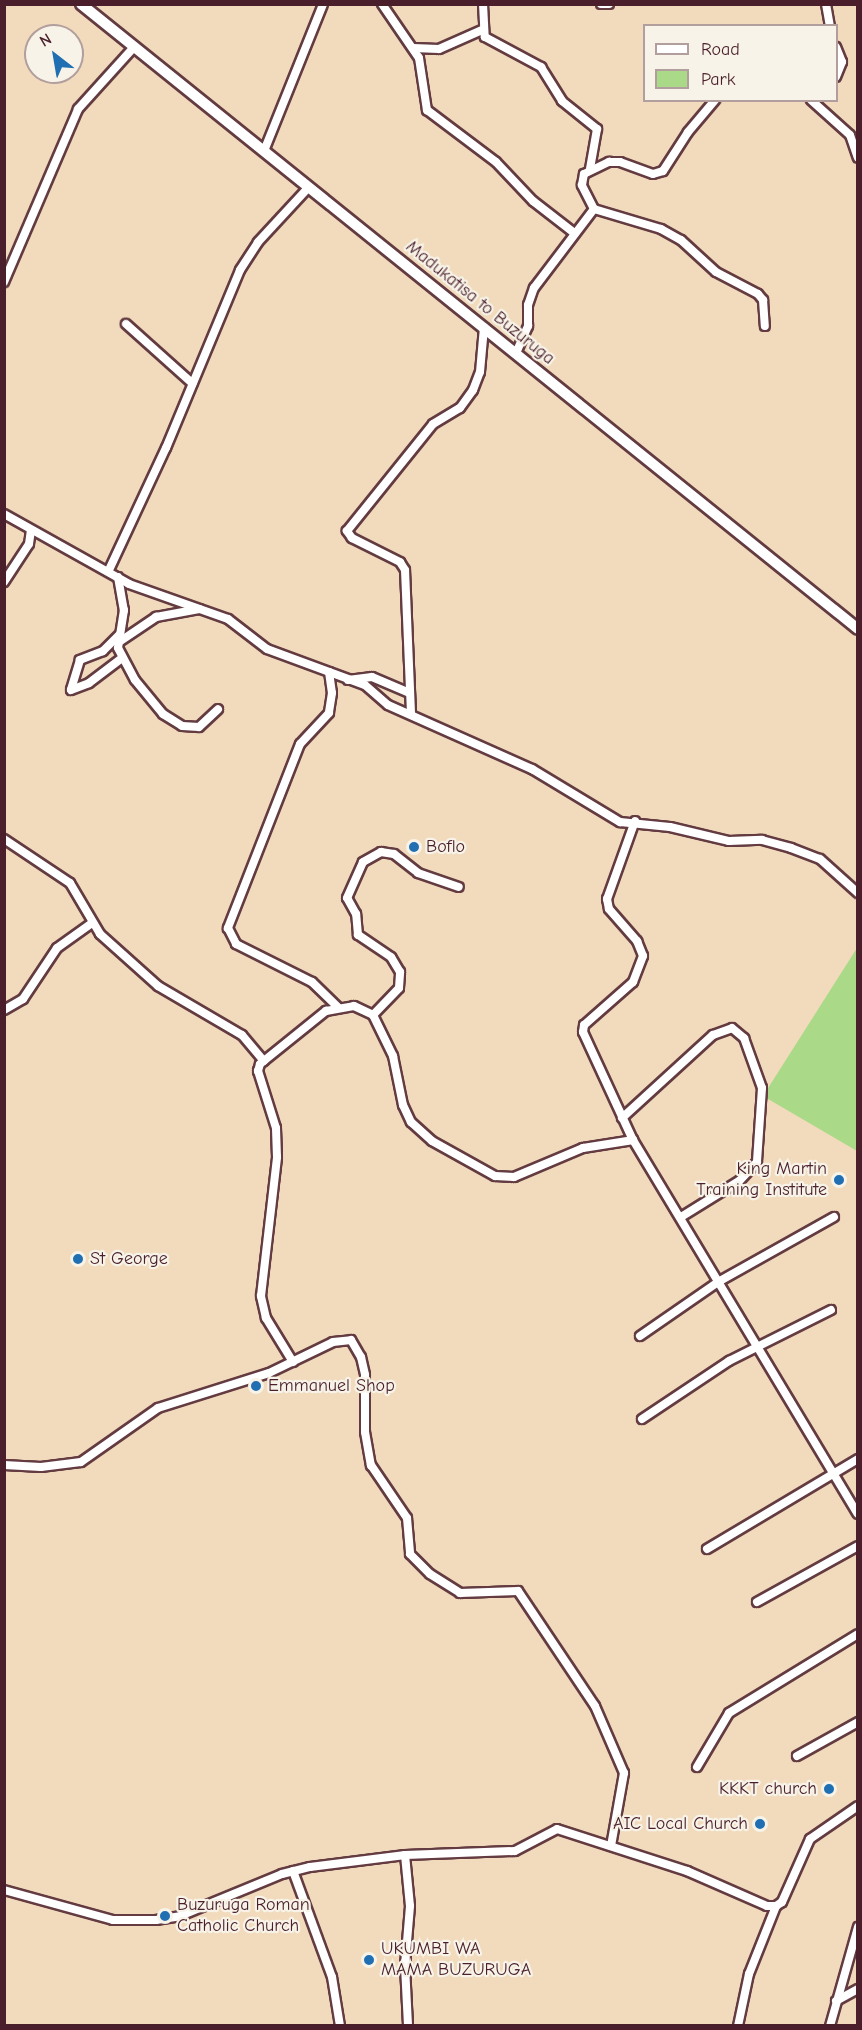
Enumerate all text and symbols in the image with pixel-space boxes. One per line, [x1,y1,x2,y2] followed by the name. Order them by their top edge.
[24,24,84,84] north arrow
[643,24,838,102] legend
[37,30,55,51] text: N
[701,39,740,60] text: Road
[701,69,735,90] text: Park
[401,236,559,370] street label: Madukatisa to Buzuruga
[426,836,465,858] place label: Boflo
[407,840,421,854] marker: Boflo
[696,1159,827,1202] place label: King Martin Training Institute
[832,1173,846,1187] marker: King Martin Training Institute
[90,1248,168,1270] place label: St George
[71,1252,85,1266] marker: St George
[268,1375,395,1397] place label: Emmanuel Shop
[249,1379,263,1393] marker: Emmanuel Shop
[719,1778,817,1800] place label: KKKT church
[822,1782,836,1796] marker: KKKT church
[613,1813,748,1835] place label: AIC Local Church
[753,1817,767,1831] marker: AIC Local Church
[177,1895,310,1938] place label: Buzuruga Roman Catholic Church
[158,1909,172,1923] marker: Buzuruga Roman Catholic Church
[381,1939,531,1982] place label: UKUMBI WA MAMA BUZURUGA
[362,1953,376,1967] marker: UKUMBI WA MAMA BUZURUGA

